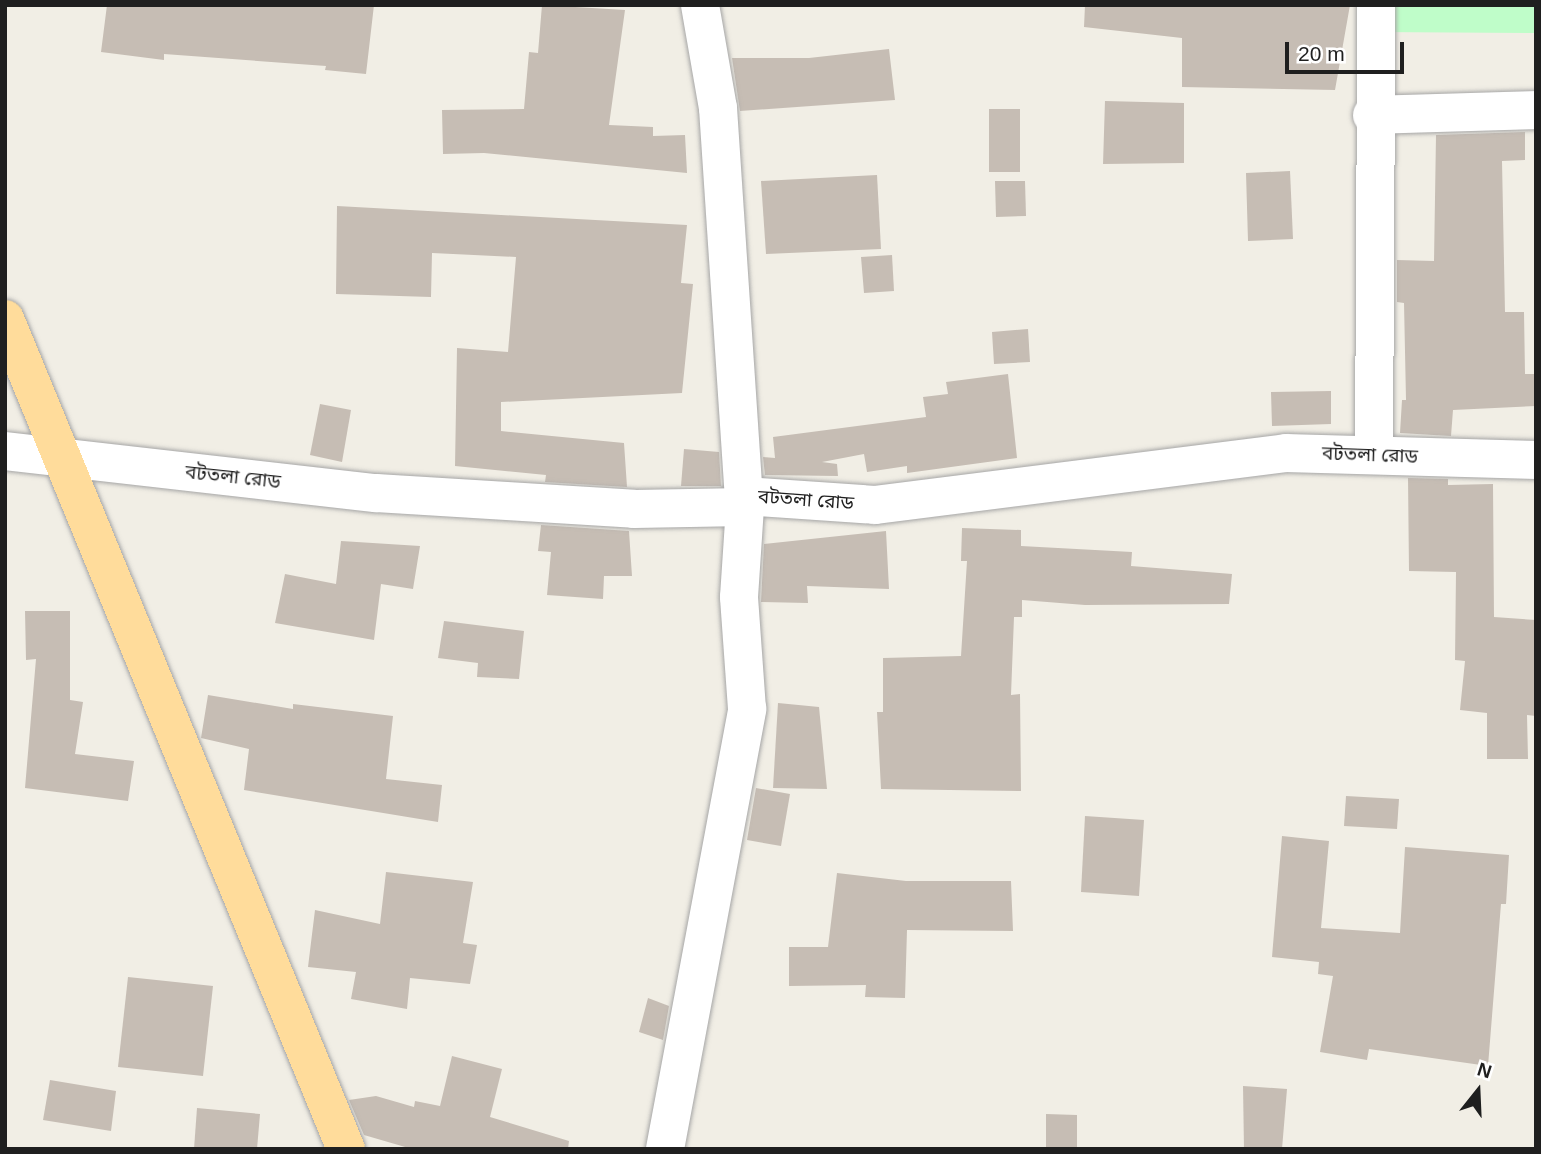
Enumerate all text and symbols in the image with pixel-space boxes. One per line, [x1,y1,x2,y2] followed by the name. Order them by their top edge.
[1289,28,1408,72] scale bar
[1298,42,1345,65] text: 20 m
[1322,442,1418,468] street label: বটতলা রোড
[184,461,282,493] street label: বটতলা রোড
[757,485,855,515] street label: বটতলা রোড
[1443,1056,1513,1126] north arrow
[1475,1058,1494,1083] text: N

